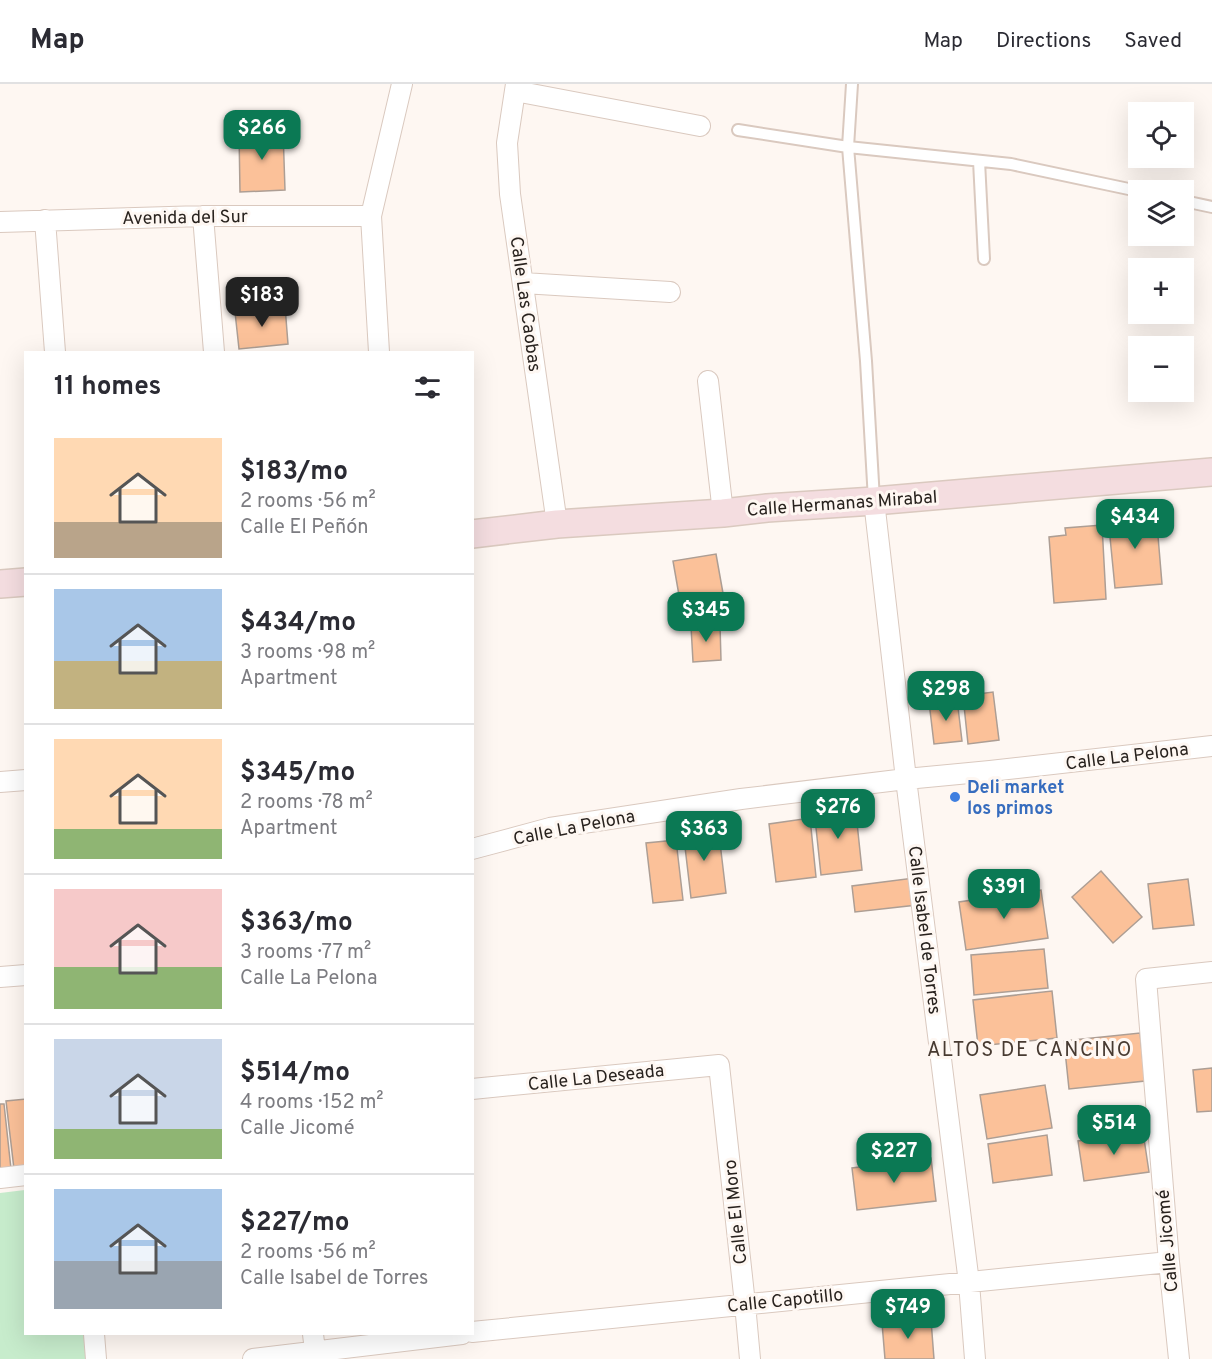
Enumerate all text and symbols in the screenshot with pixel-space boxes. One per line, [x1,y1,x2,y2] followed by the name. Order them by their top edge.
[30,23,85,59] text: Map
[923,28,963,55] text: Map
[996,28,1091,55] text: Directions
[1124,28,1182,55] text: Saved
[1128,102,1194,402] map controls
[1128,102,1194,168] button: locate
[226,110,298,161] pin: $266
[238,116,286,142] text: $266
[1128,180,1194,246] button: layers
[122,206,248,231] street label: Avenida del Sur
[504,235,545,373] street label: Calle Las Caobas
[1128,258,1194,324] button: +
[226,277,298,328] pin: $183
[240,283,284,309] text: $183
[1128,336,1194,402] button: −
[54,371,161,404] text: 11 homes
[411,371,444,404] icon: filters
[240,456,348,489] text: $183/mo
[102,462,174,534] icon: home
[746,486,938,523] street label: Calle Hermanas Mirabal
[240,489,376,515] text: 2 rooms · 56 m²
[1099,499,1171,550] pin: $434
[1110,505,1160,531] text: $434
[240,515,369,541] text: Calle El Peñón
[670,592,742,643] pin: $345
[681,598,731,624] text: $345
[240,607,356,640] text: $434/mo
[102,613,174,685] icon: home
[240,640,375,666] text: 3 rooms · 98 m²
[240,666,338,692] text: Apartment
[910,671,982,722] pin: $298
[921,677,971,703] text: $298
[1064,739,1190,776] street label: Calle La Pelona
[240,757,355,790] text: $345/mo
[102,763,174,835] icon: home
[967,777,1064,821] place label: Deli market los primos
[802,789,874,840] pin: $276
[240,790,373,816] text: 2 rooms · 78 m²
[948,790,962,804] marker: Deli market los primos
[815,795,861,821] text: $276
[511,805,637,852] street label: Calle La Pelona
[668,811,740,862] pin: $363
[240,816,338,842] text: Apartment
[680,817,728,843] text: $363
[902,845,945,1016] street label: Calle Isabel de Torres
[968,869,1040,920] pin: $391
[982,875,1026,901] text: $391
[240,907,353,940] text: $363/mo
[102,913,174,985] icon: home
[240,940,371,966] text: 3 rooms · 77 m²
[240,966,377,992] text: Calle La Pelona
[927,1038,1133,1064] district label: ALTOS DE CANCINO
[240,1057,350,1090] text: $514/mo
[527,1060,665,1097] street label: Calle La Deseada
[102,1063,174,1135] icon: home
[240,1090,384,1116] text: 4 rooms · 152 m²
[1078,1105,1150,1156] pin: $514
[1091,1111,1137,1137] text: $514
[240,1116,355,1142] text: Calle Jicomé
[858,1133,930,1184] pin: $227
[870,1139,918,1165] text: $227
[720,1158,753,1265] street label: Calle El Moro
[1153,1188,1184,1293] street label: Calle Jicomé
[240,1207,350,1240] text: $227/mo
[102,1213,174,1285] icon: home
[240,1240,376,1266] text: 2 rooms · 56 m²
[240,1266,428,1292] text: Calle Isabel de Torres
[726,1284,844,1319] street label: Calle Capotillo
[872,1289,944,1340] pin: $749
[885,1295,931,1321] text: $749

